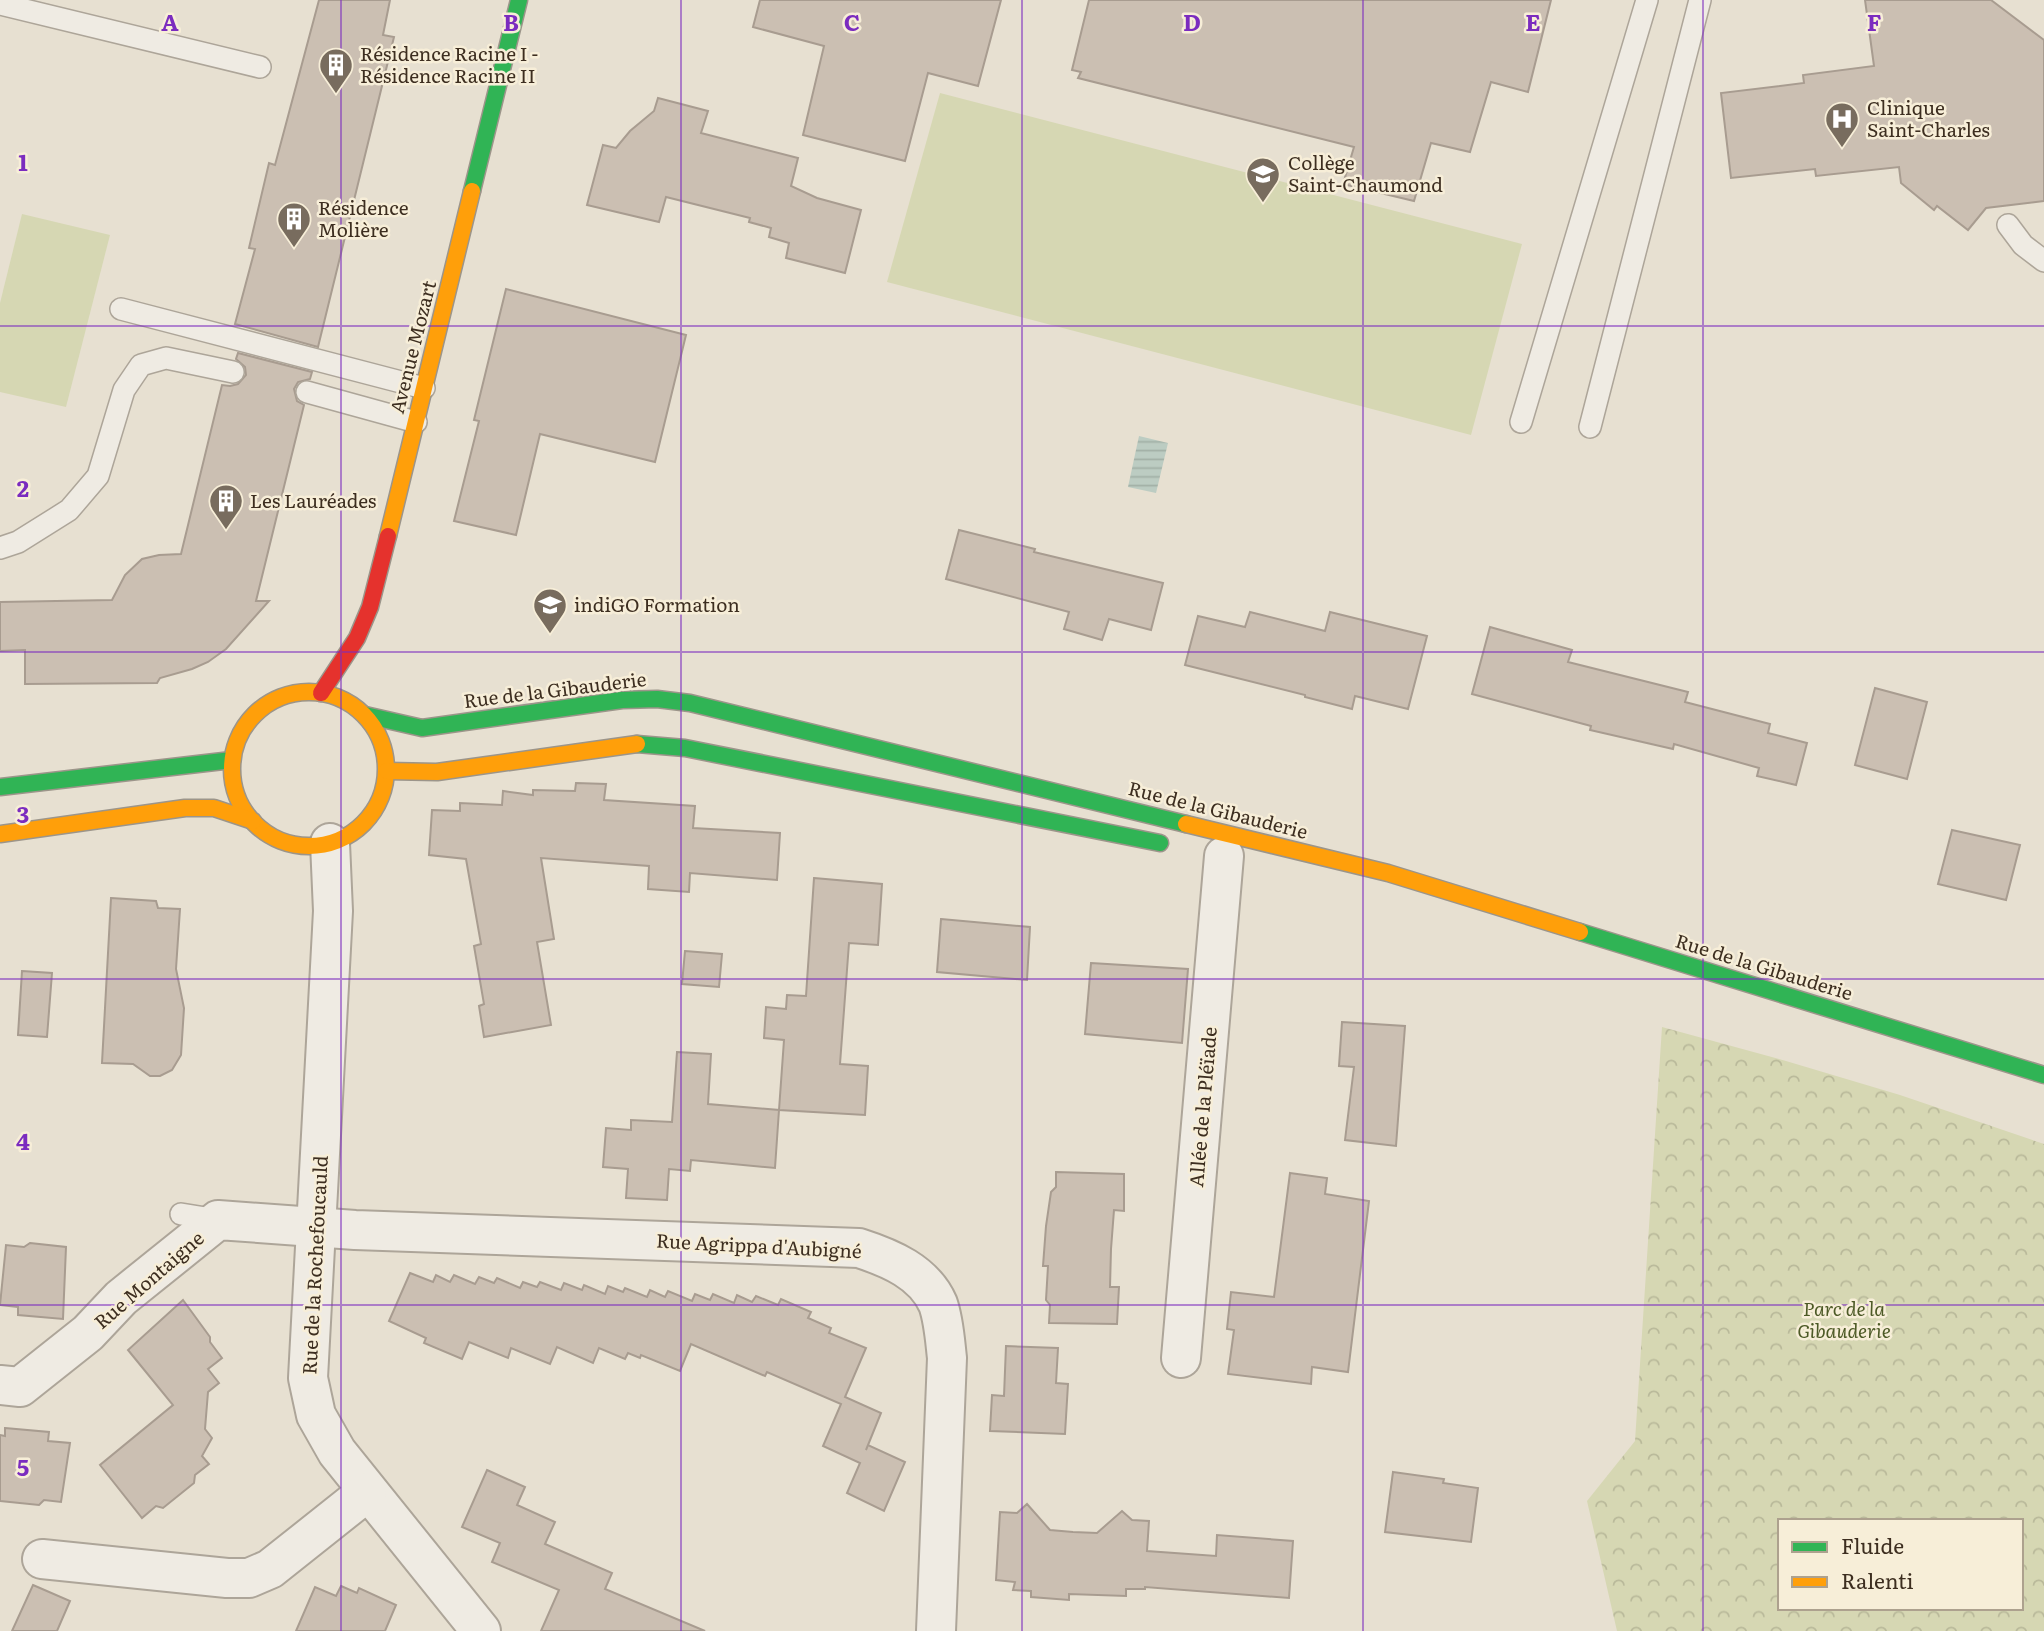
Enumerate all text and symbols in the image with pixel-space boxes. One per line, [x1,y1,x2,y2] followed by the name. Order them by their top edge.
[161,4,179,38] text: A
[503,4,519,38] text: B
[844,4,860,38] text: C
[1183,4,1201,38] text: D
[1525,4,1541,38] text: E
[1867,4,1882,38] text: F
[360,39,538,89] place label: Résidence Racine I - Résidence Racine II
[317,46,355,95] building icon: Résidence Racine I - Résidence Racine II
[1867,93,1990,143] place label: Clinique Saint-Charles
[1823,100,1861,149] hospital icon: Clinique Saint-Charles
[18,144,28,178] text: 1
[1288,148,1443,198] place label: Collège Saint-Chaumond
[1244,155,1282,204] school or university icon: Collège Saint-Chaumond
[318,193,409,243] place label: Résidence Molière
[275,200,313,249] building icon: Résidence Molière
[382,277,442,416] street label: Avenue Mozart
[17,470,29,504] text: 2
[207,482,245,531] building icon: Les Lauréades
[250,486,377,514] place label: Les Lauréades
[531,586,569,635] school or university icon: indiGO Formation
[574,590,740,618] place label: indiGO Formation
[462,664,648,714] street label: Rue de la Gibauderie
[1126,773,1311,845] street label: Rue de la Gibauderie
[17,796,29,830] text: 3
[1672,926,1856,1006] street label: Rue de la Gibauderie
[1181,1025,1223,1188] street label: Allée de la Pléïade
[16,1123,30,1157] text: 4
[294,1154,334,1375] street label: Rue de la Rochefoucauld
[87,1224,209,1335] street label: Rue Montaigne
[656,1226,863,1264] street label: Rue Agrippa d'Aubigné
[1797,1294,1891,1344] park label: Parc de la Gibauderie
[17,1449,29,1483] text: 5
[1778,1519,2023,1610] legend
[1841,1529,1904,1560] text: Fluide
[1841,1564,1914,1595] text: Ralenti

